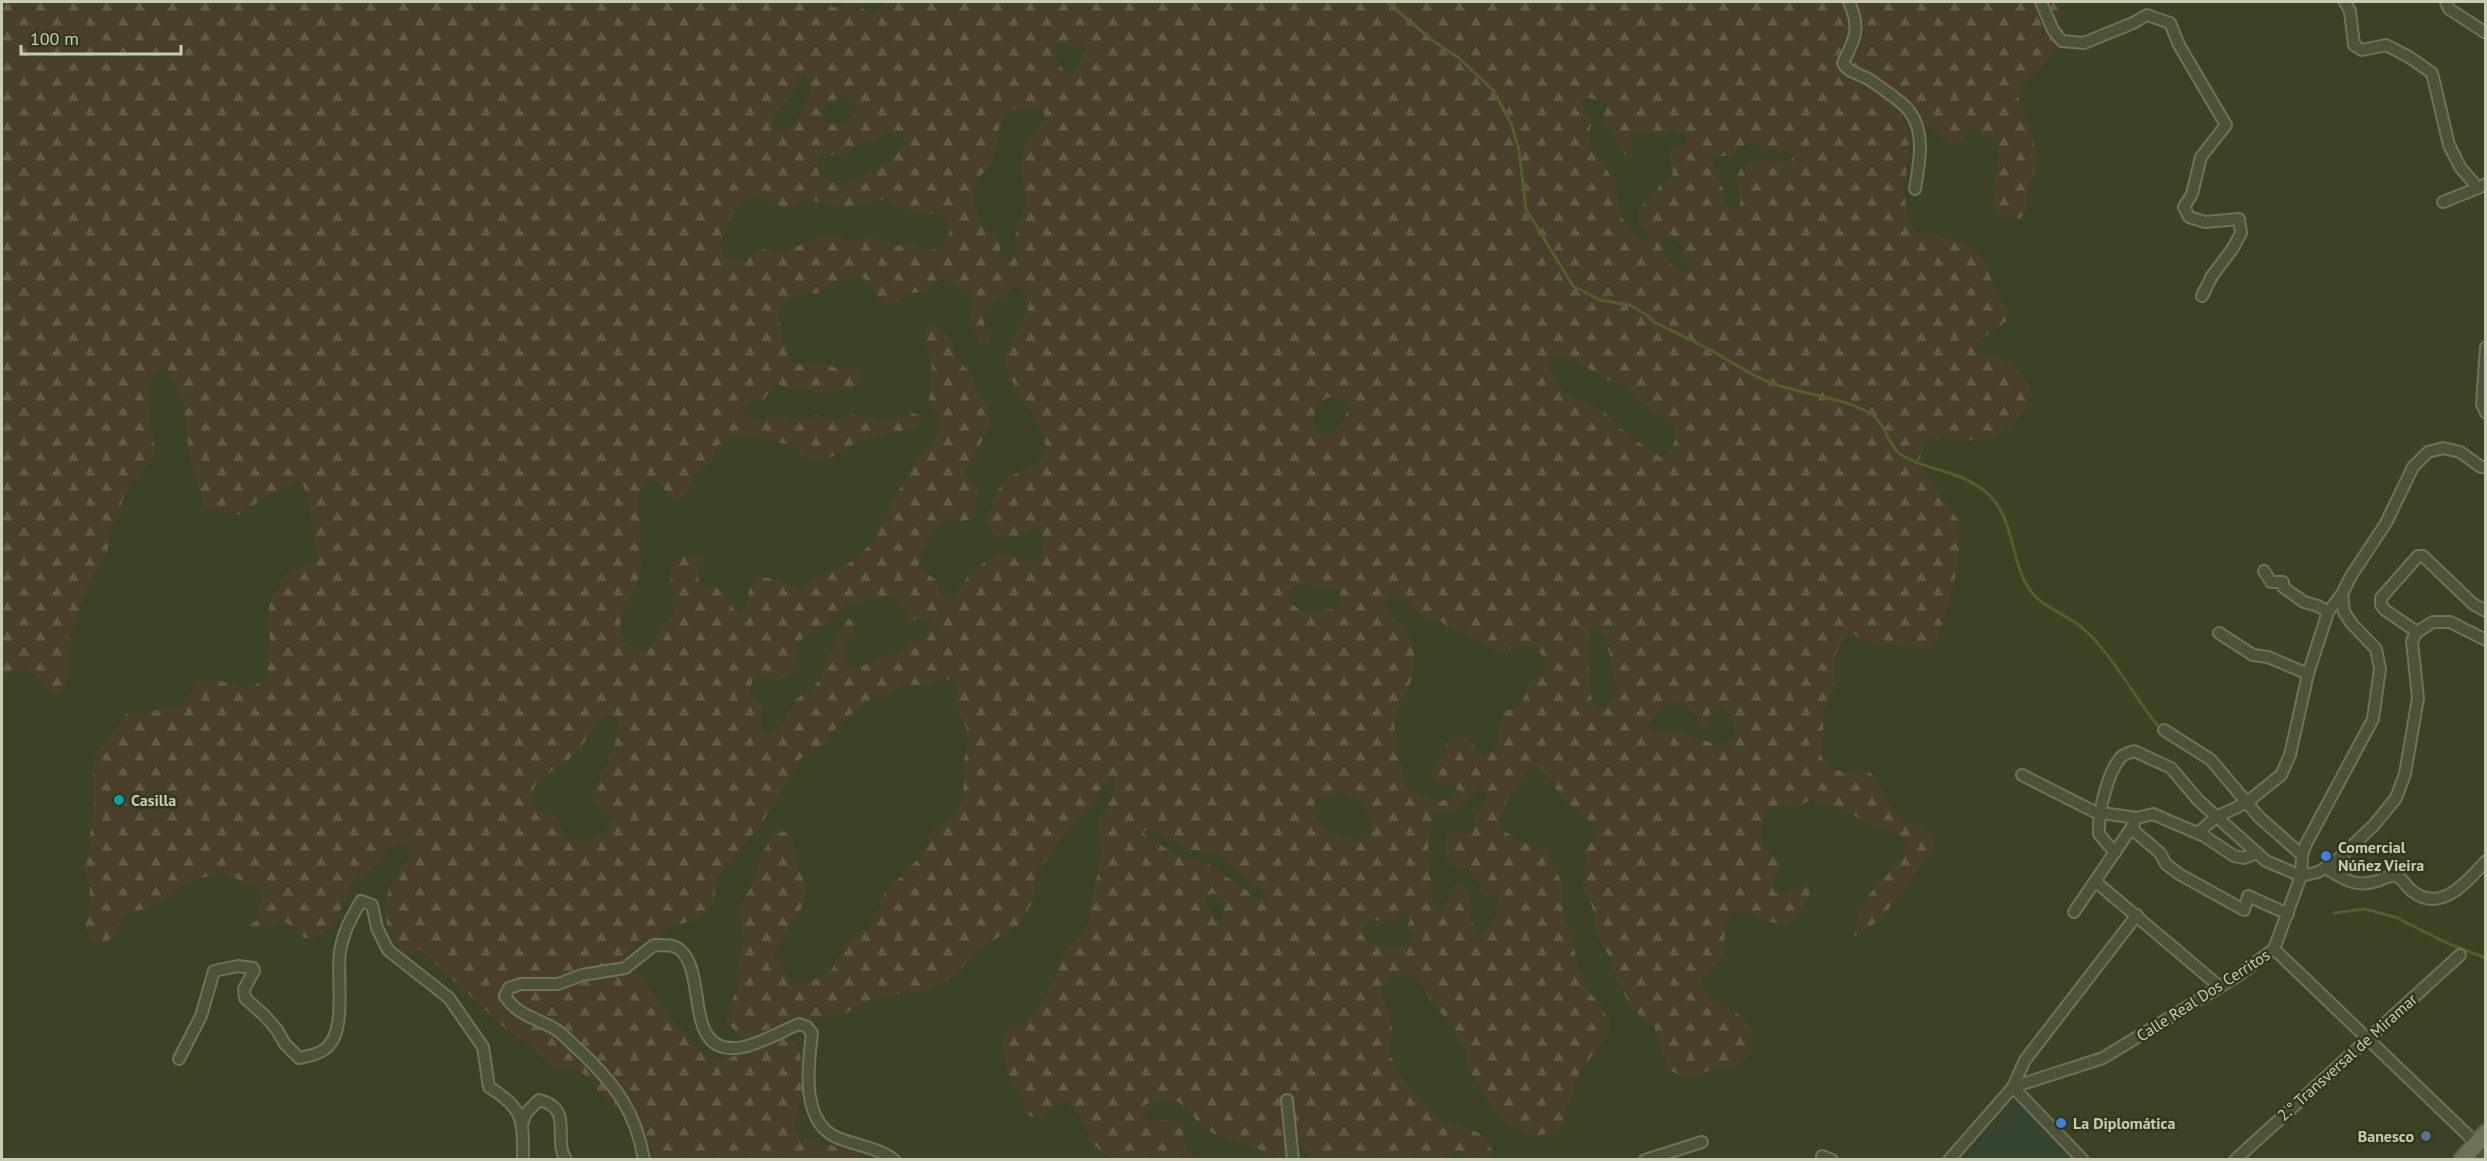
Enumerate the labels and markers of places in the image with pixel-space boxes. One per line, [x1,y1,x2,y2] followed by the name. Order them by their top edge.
[131,790,176,810] place label: Casilla
[112,793,126,807] marker: Casilla
[2338,837,2424,875] place label: Comercial Núñez Vieira
[2319,849,2333,863] marker: Comercial Núñez Vieira
[2073,1113,2175,1133] place label: La Diplomática
[2054,1116,2068,1130] marker: La Diplomática
[2358,1126,2414,1146] place label: Banesco
[2419,1129,2433,1143] marker: Banesco

